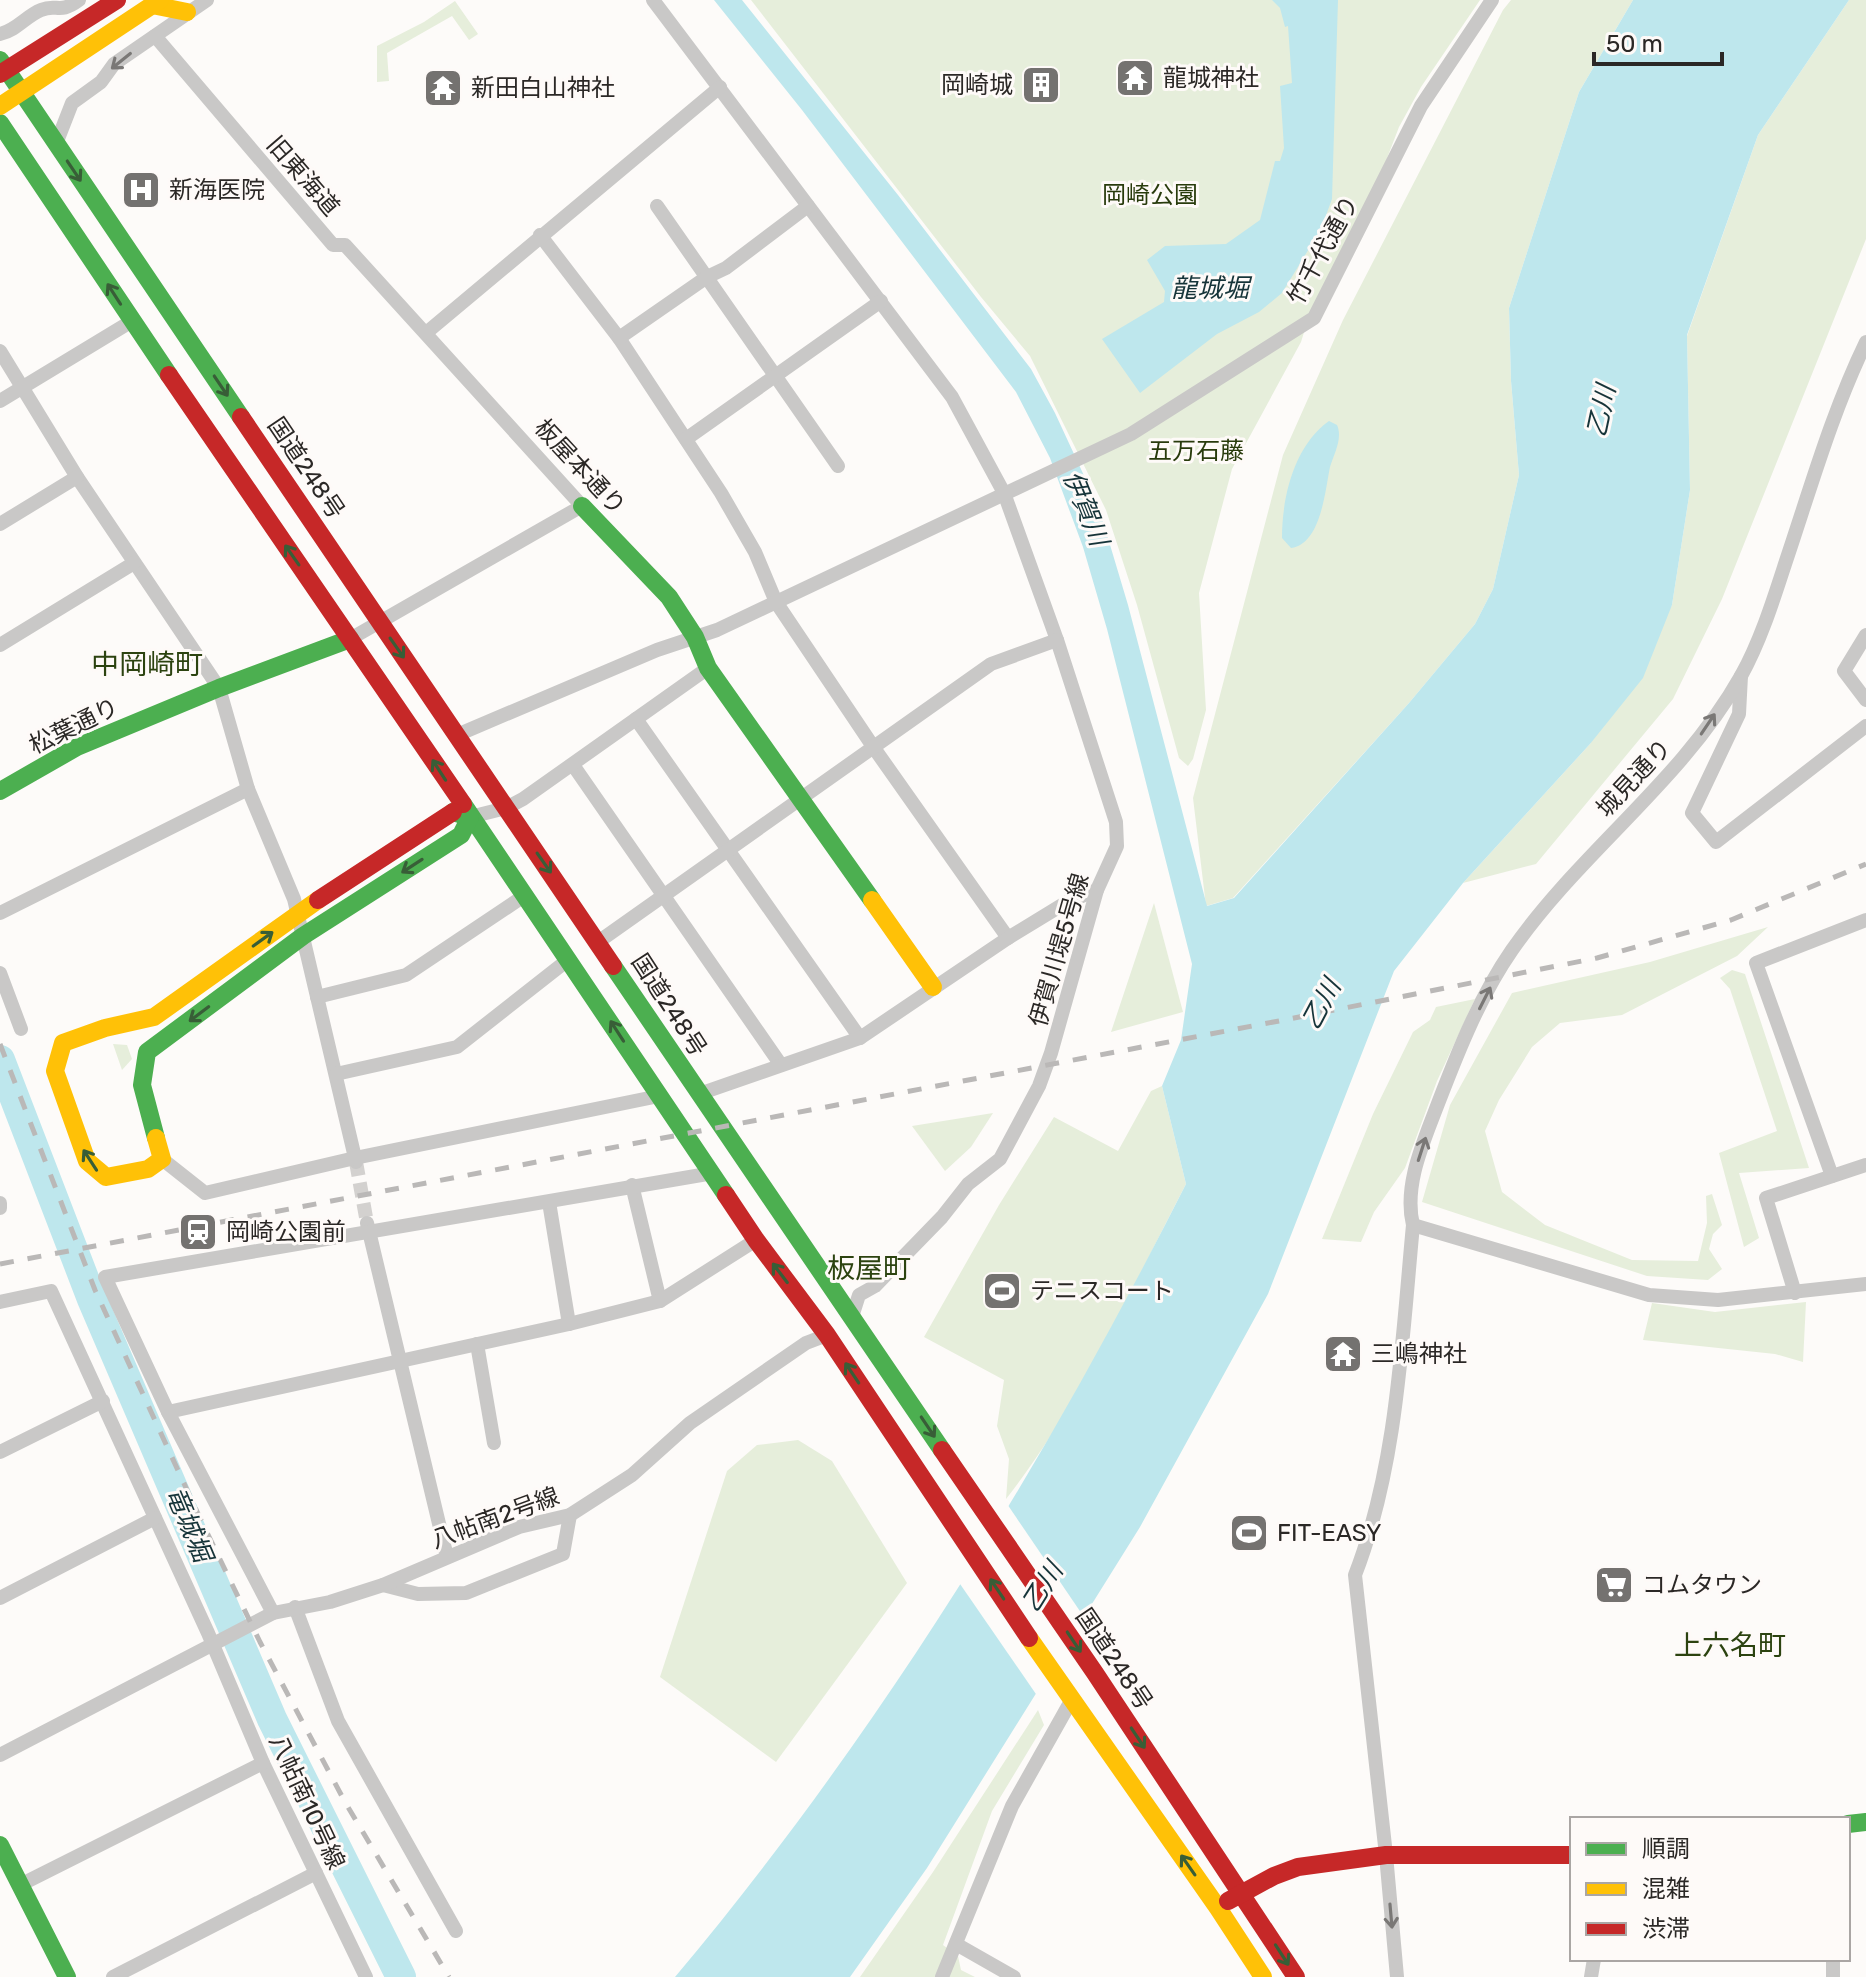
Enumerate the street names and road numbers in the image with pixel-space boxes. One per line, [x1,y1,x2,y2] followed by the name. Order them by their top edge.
[261,131,345,221] street label: 旧東海道
[1282,191,1364,309] street label: 竹千代通り
[262,412,350,524] street label: 国道248号
[529,414,631,520] street label: 板屋本通り
[25,692,123,760] street label: 松葉通り
[1591,733,1677,823] street label: 城見通り
[1024,870,1094,1030] street label: 伊賀川堤5号線
[626,949,712,1061] street label: 国道248号
[427,1482,563,1554] street label: 八帖南2号線
[1070,1603,1158,1715] street label: 国道248号
[264,1730,350,1874] street label: 八帖南10号線

